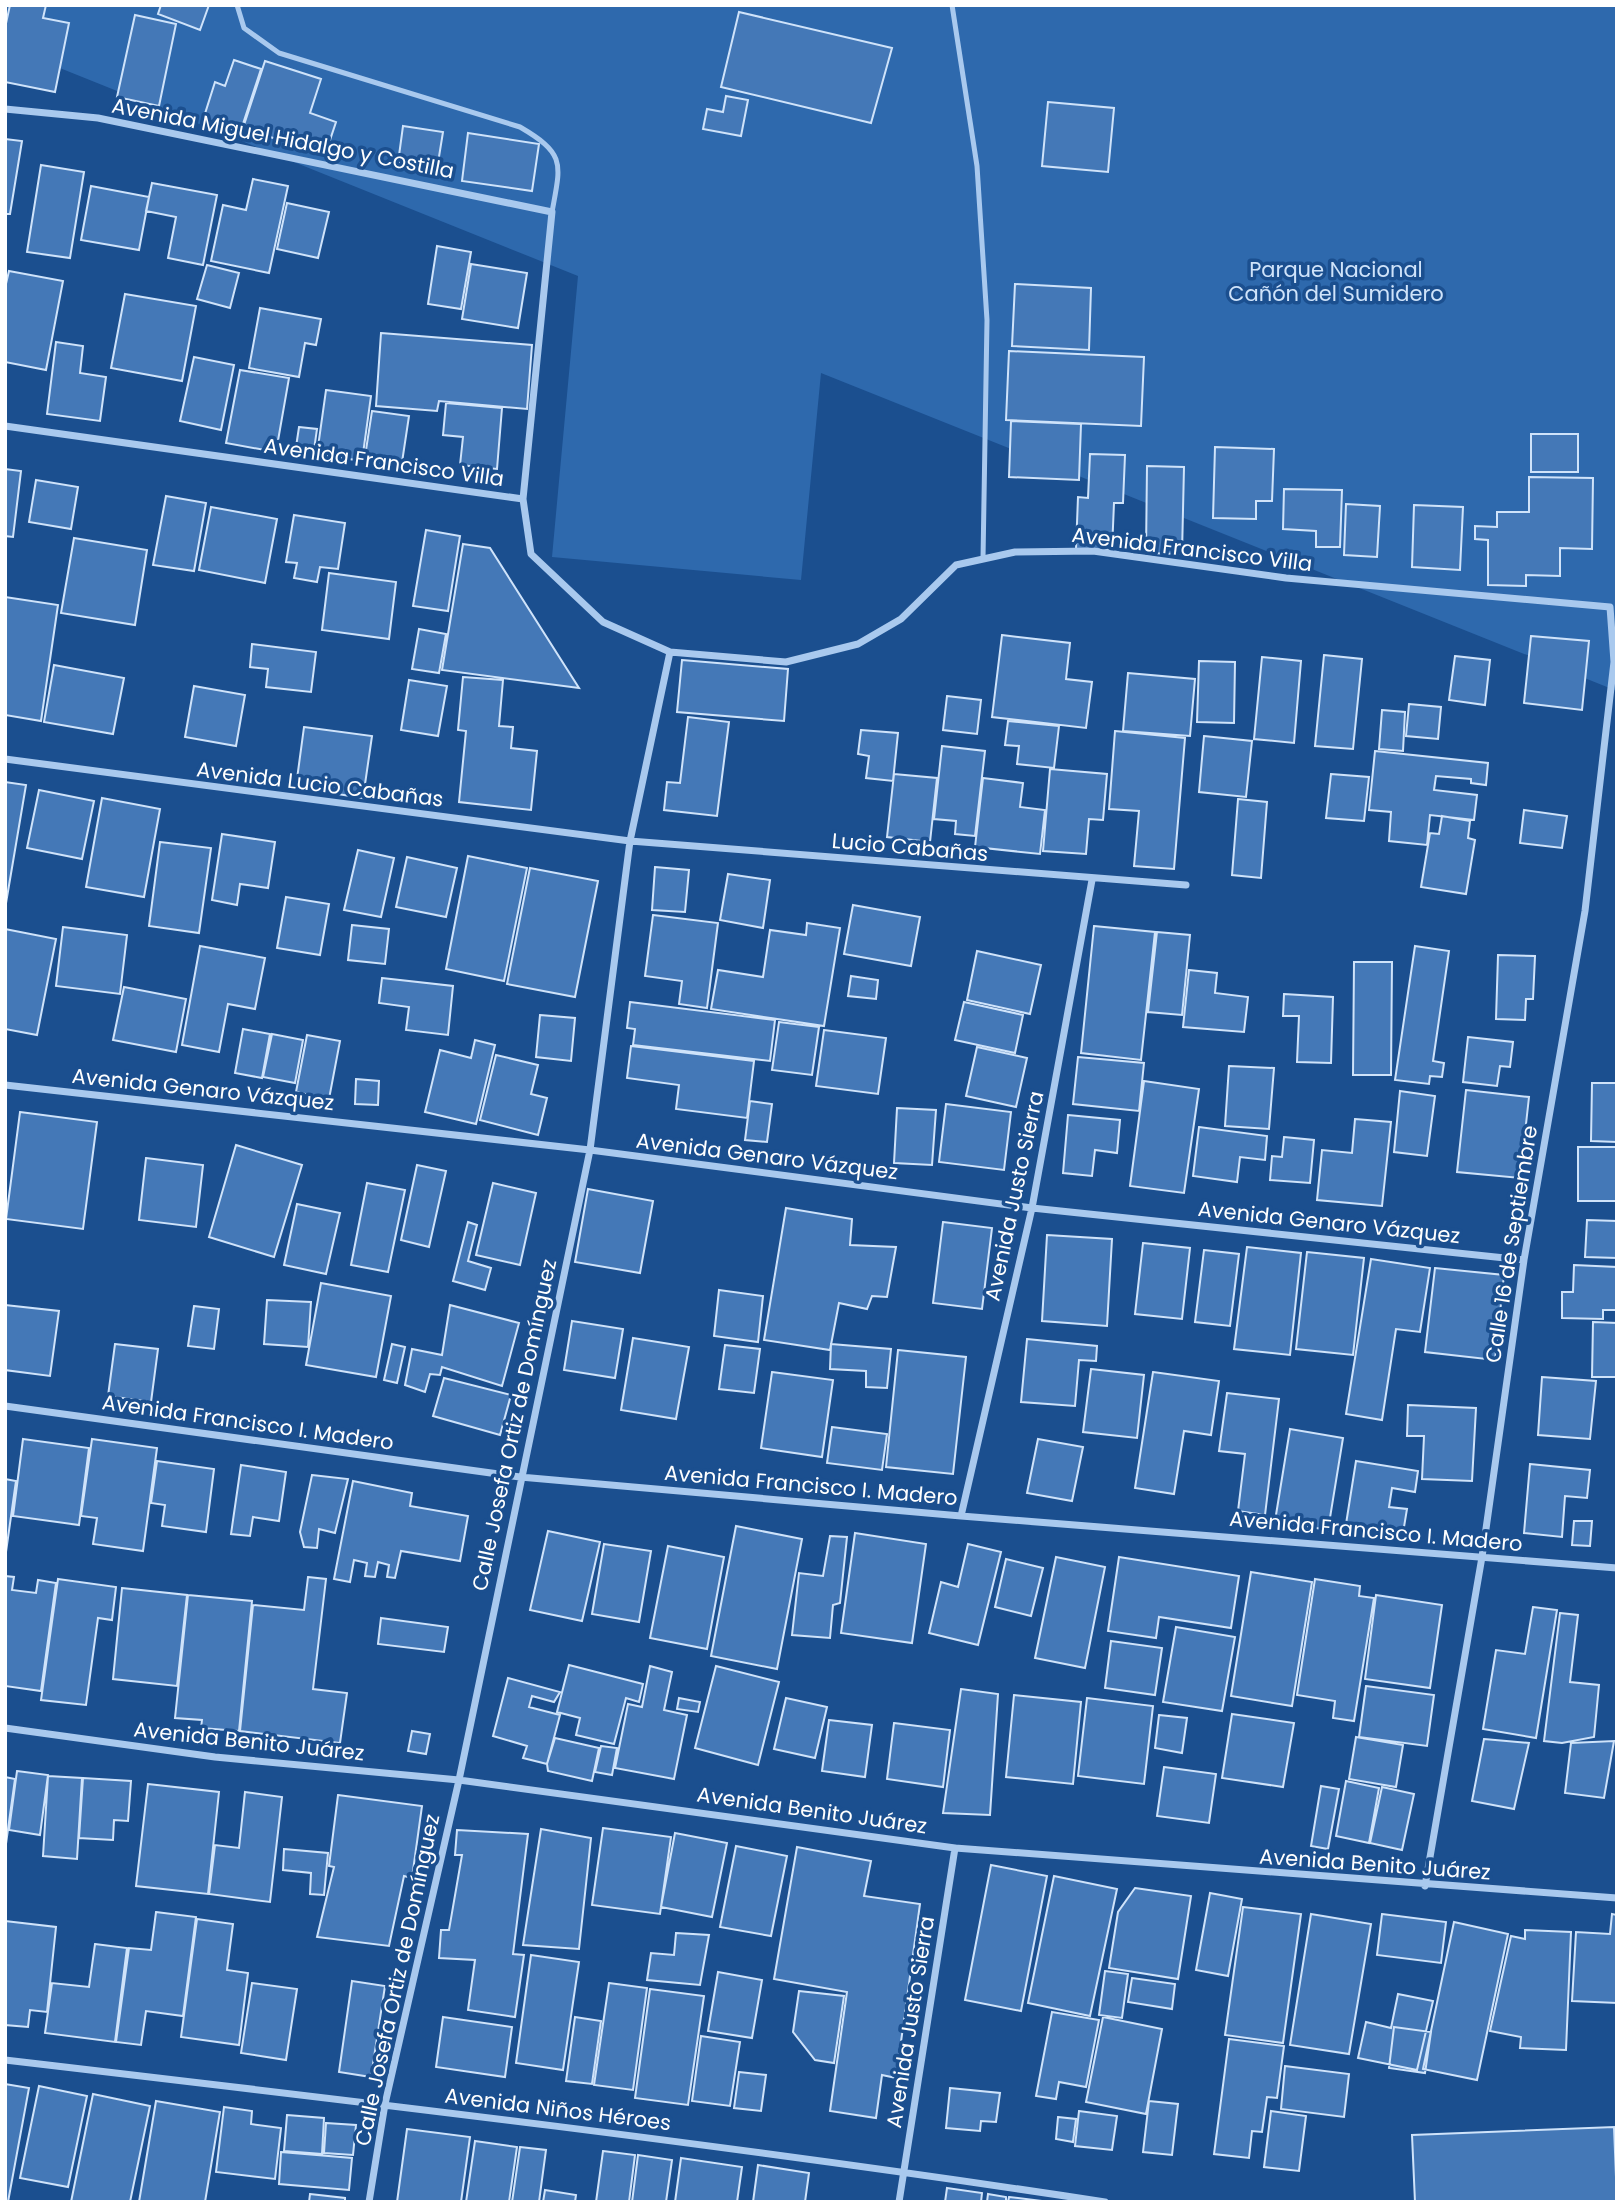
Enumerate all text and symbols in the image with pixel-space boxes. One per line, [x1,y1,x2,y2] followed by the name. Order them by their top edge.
[109,91,457,185] street label: Avenida Miguel Hidalgo y Costilla
[1228,255,1444,308] park label: Parque Nacional Cañón del Sumidero
[262,431,506,493] street label: Avenida Francisco Villa
[1070,520,1314,578] street label: Avenida Francisco Villa
[195,754,445,814] street label: Avenida Lucio Cabañas
[831,826,989,868] street label: Lucio Cabañas
[70,1061,336,1117] street label: Avenida Genaro Vázquez
[978,1088,1050,1304] street label: Avenida Justo Sierra
[1478,1123,1544,1365] street label: Calle 16 de Septiembre
[634,1126,900,1186] street label: Avenida Genaro Vázquez
[1196,1194,1462,1250] street label: Avenida Genaro Vázquez
[465,1256,563,1594] street label: Calle Josefa Ortiz de Domínguez
[100,1387,396,1457] street label: Avenida Francisco I. Madero
[663,1458,959,1512] street label: Avenida Francisco I. Madero
[1228,1504,1524,1558] street label: Avenida Francisco I. Madero
[132,1714,366,1768] street label: Avenida Benito Juárez
[695,1780,929,1840] street label: Avenida Benito Juárez
[348,1811,446,2149] street label: Calle Josefa Ortiz de Domínguez
[1258,1841,1492,1887] street label: Avenida Benito Juárez
[879,1914,941,2130] street label: Avenida Justo Sierra
[443,2081,673,2137] street label: Avenida Niños Héroes

